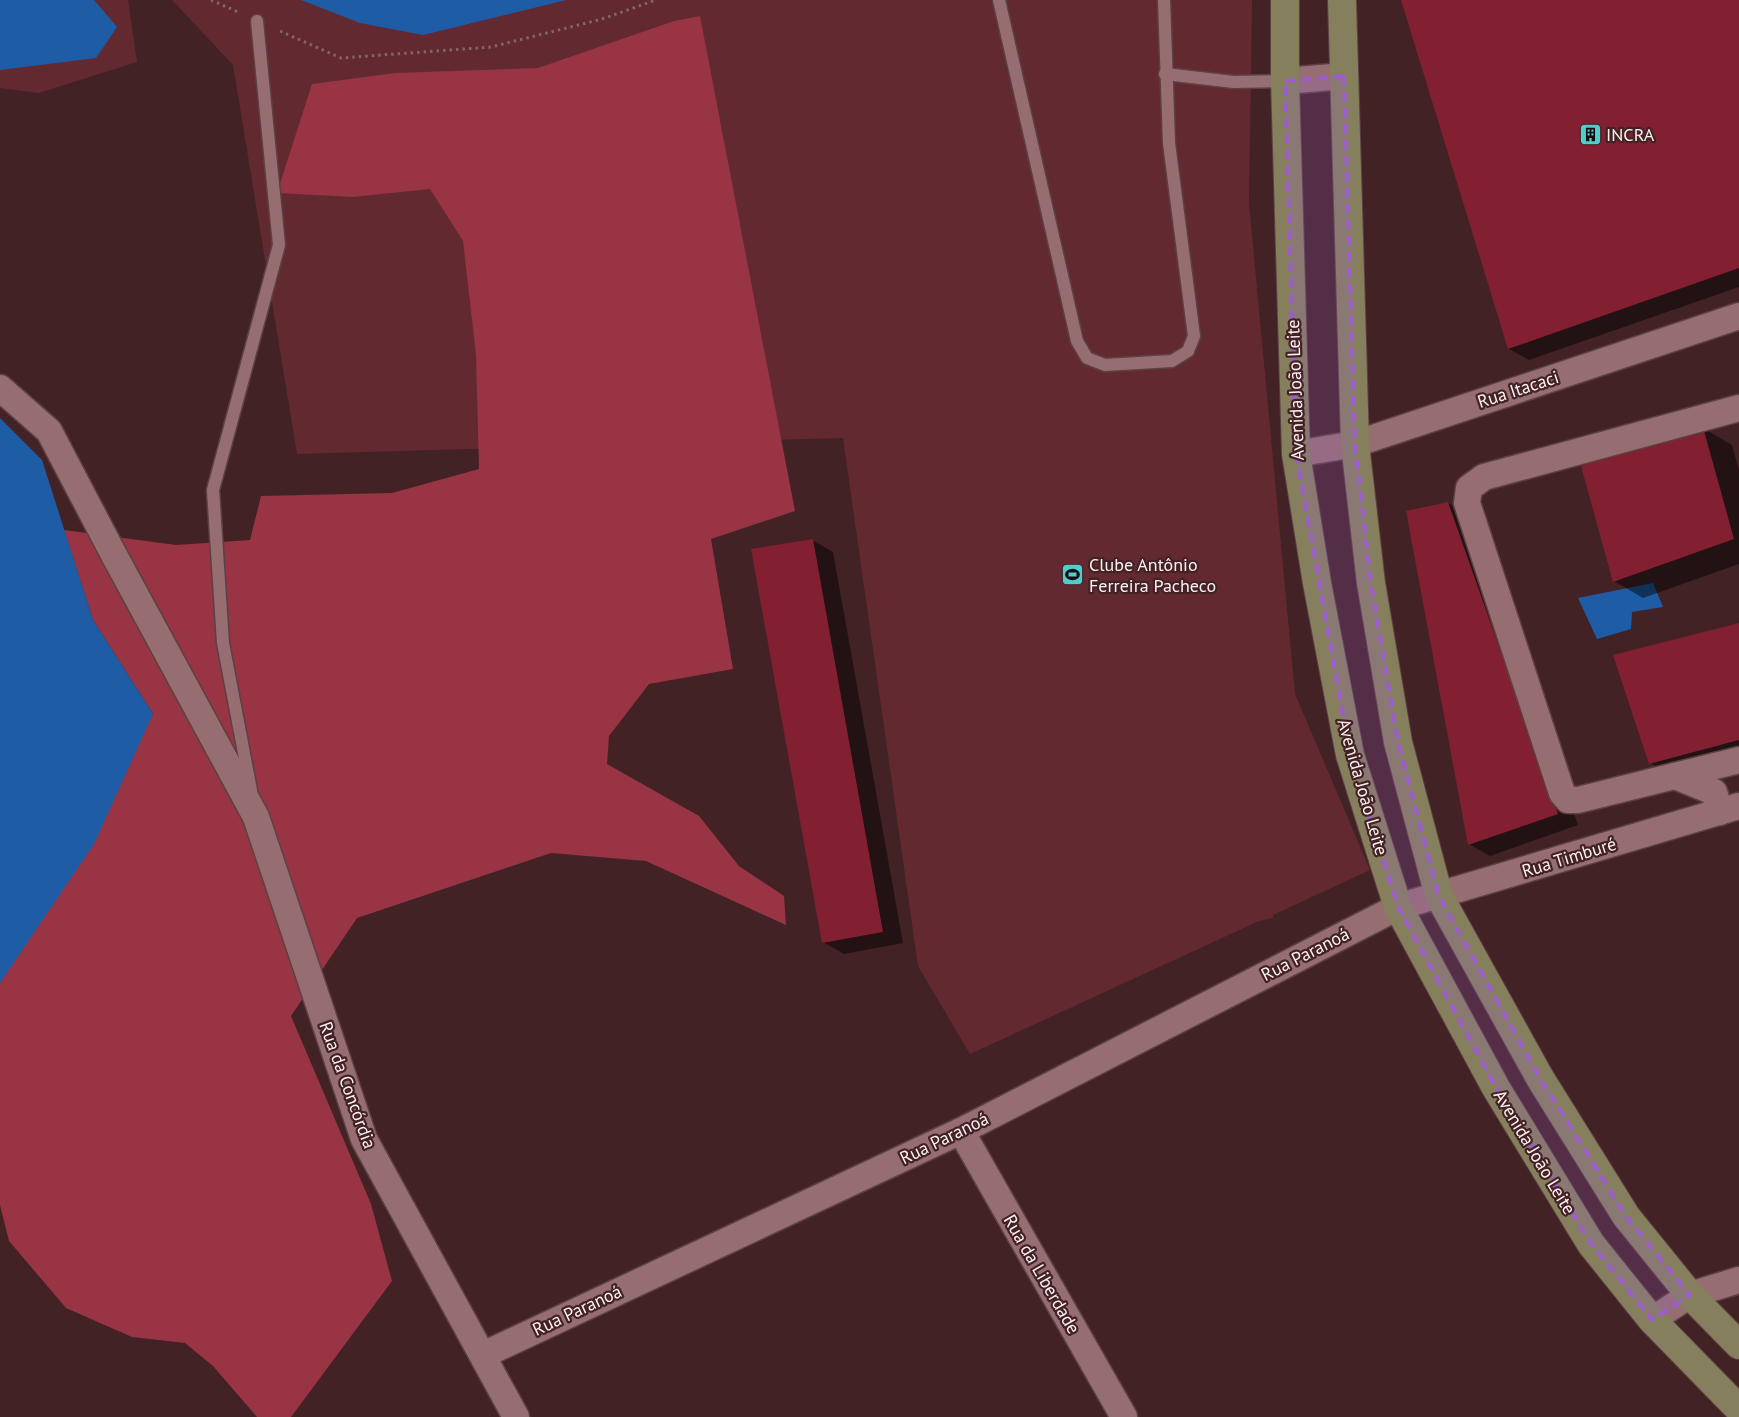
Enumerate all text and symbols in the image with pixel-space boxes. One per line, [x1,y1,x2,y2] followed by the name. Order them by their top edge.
[1578,122,1602,146] building icon: INCRA
[1606,123,1655,146] place label: INCRA
[1281,319,1309,461] street label: Avenida João Leite
[1474,365,1562,413] street label: Rua Itacaci
[1089,553,1216,597] place label: Clube Antônio Ferreira Pacheco
[1061,562,1085,586] sports icon: Clube Antônio Ferreira Pacheco
[1332,716,1394,858] street label: Avenida João Leite
[1519,832,1619,882] street label: Rua Timburé
[1257,922,1353,986] street label: Rua Paranoá
[314,1018,382,1152] street label: Rua da Concórdia
[1489,1086,1581,1218] street label: Avenida João Leite
[896,1107,992,1169] street label: Rua Paranoá
[999,1210,1085,1338] street label: Rua da Liberdade
[529,1279,625,1341] street label: Rua Paranoá

